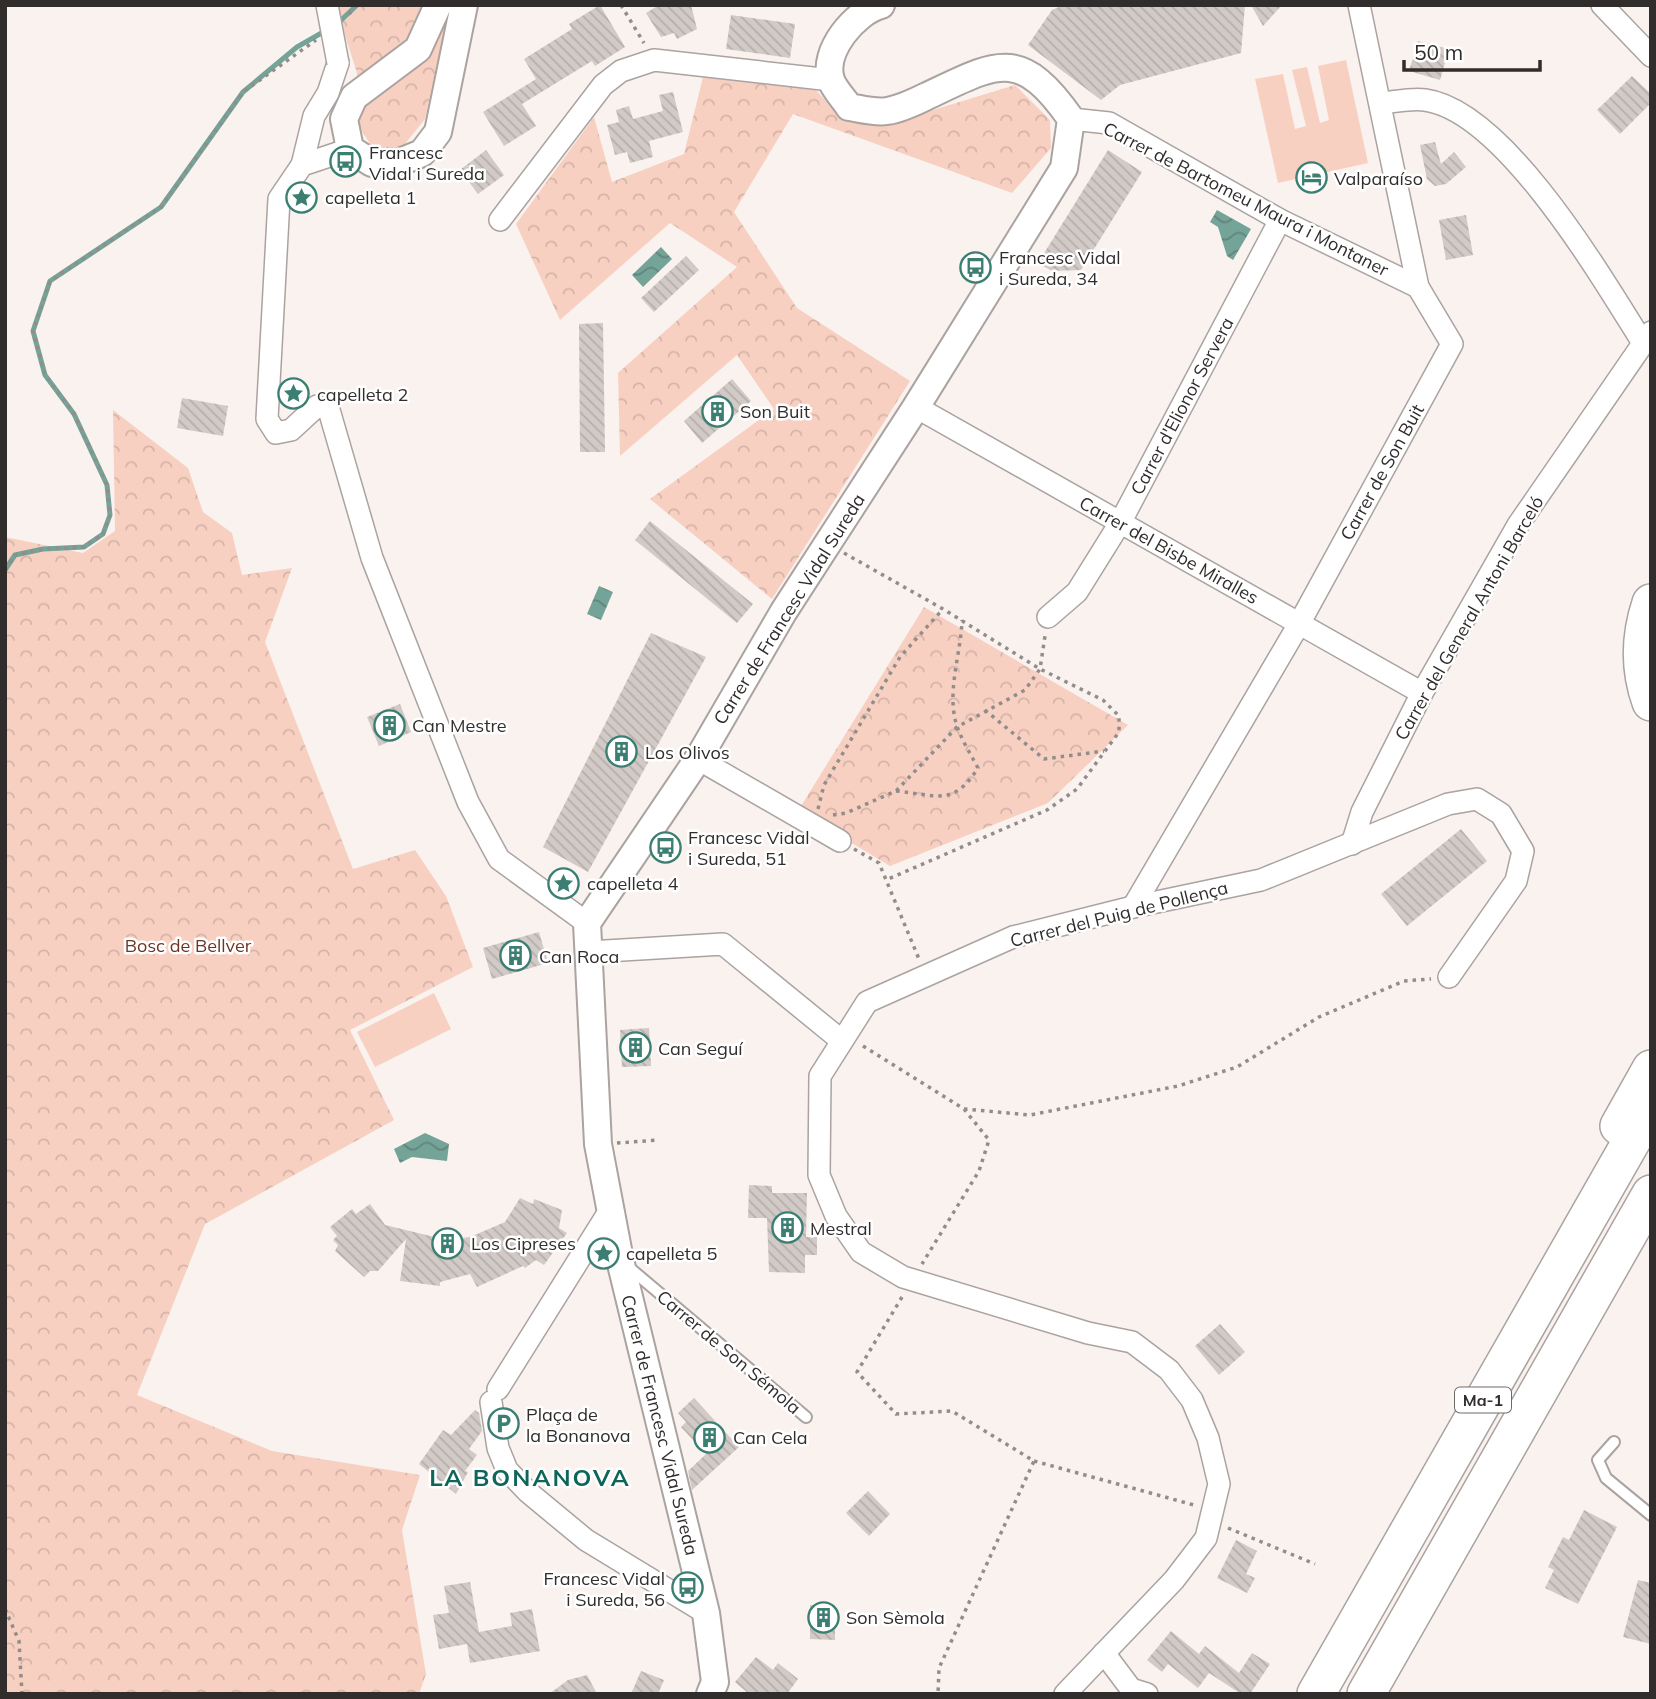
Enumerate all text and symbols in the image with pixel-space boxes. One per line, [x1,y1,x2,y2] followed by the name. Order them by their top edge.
[1404,28,1540,72] scale bar
[1414,39,1463,65] text: 50 m
[1100,117,1393,281] street label: Carrer de Bartomeu Maura i Montaner
[369,141,485,185] place label: Francesc Vidal i Sureda
[329,145,363,179] bus stop icon: Francesc Vidal i Sureda
[1294,161,1328,195] hotel icon: Valparaíso
[1334,167,1423,190] place label: Valparaíso
[285,180,319,214] place icon: capelleta 1
[325,186,416,209] place label: capelleta 1
[999,246,1121,290] place label: Francesc Vidal i Sureda, 34
[959,250,993,284] bus stop icon: Francesc Vidal i Sureda, 34
[1125,313,1239,499] street label: Carrer d'Elionor Servera
[277,377,311,411] place icon: capelleta 2
[317,383,408,406] place label: capelleta 2
[700,394,734,428] building icon: Son Buit
[740,400,810,423] place label: Son Buit
[1335,400,1429,544] street label: Carrer de Son Buit
[708,489,870,729] street label: Carrer de Francesc Vidal Sureda
[1075,491,1263,609] street label: Carrer del Bisbe Miralles
[1389,492,1549,744] street label: Carrer del General Antoni Barceló
[372,708,406,742] building icon: Can Mestre
[412,714,507,737] place label: Can Mestre
[605,735,639,769] building icon: Los Olivos
[645,741,730,764] place label: Los Olivos
[688,826,810,870] place label: Francesc Vidal i Sureda, 51
[648,830,682,864] bus stop icon: Francesc Vidal i Sureda, 51
[547,866,581,900] place icon: capelleta 4
[587,872,678,895] place label: capelleta 4
[1008,876,1230,952] street label: Carrer del Puig de Pollença
[125,934,252,957] park label: Bosc de Bellver
[499,939,533,973] building icon: Can Roca
[539,945,619,968] place label: Can Roca
[618,1031,652,1065] building icon: Can Seguí
[658,1037,744,1060] place label: Can Seguí
[770,1211,804,1245] building icon: Mestral
[810,1217,872,1240] place label: Mestral
[431,1226,465,1260] building icon: Los Cipreses
[471,1232,576,1255] place label: Los Cipreses
[586,1236,620,1270] place icon: capelleta 5
[626,1242,717,1265] place label: capelleta 5
[652,1285,806,1419] street label: Carrer de Son Sémola
[616,1292,704,1558] street label: Carrer de Francesc Vidal Sureda
[1455,1388,1511,1412] road number: Ma-1
[526,1403,631,1447] place label: Plaça de la Bonanova
[486,1407,520,1441] parking icon: Plaça de la Bonanova
[693,1420,727,1454] building icon: Can Cela
[733,1426,808,1449] place label: Can Cela
[429,1462,631,1492] district label: LA BONANOVA
[543,1567,665,1611] place label: Francesc Vidal i Sureda, 56
[671,1571,705,1605] bus stop icon: Francesc Vidal i Sureda, 56
[806,1600,840,1634] building icon: Son Sèmola
[846,1606,945,1629] place label: Son Sèmola

